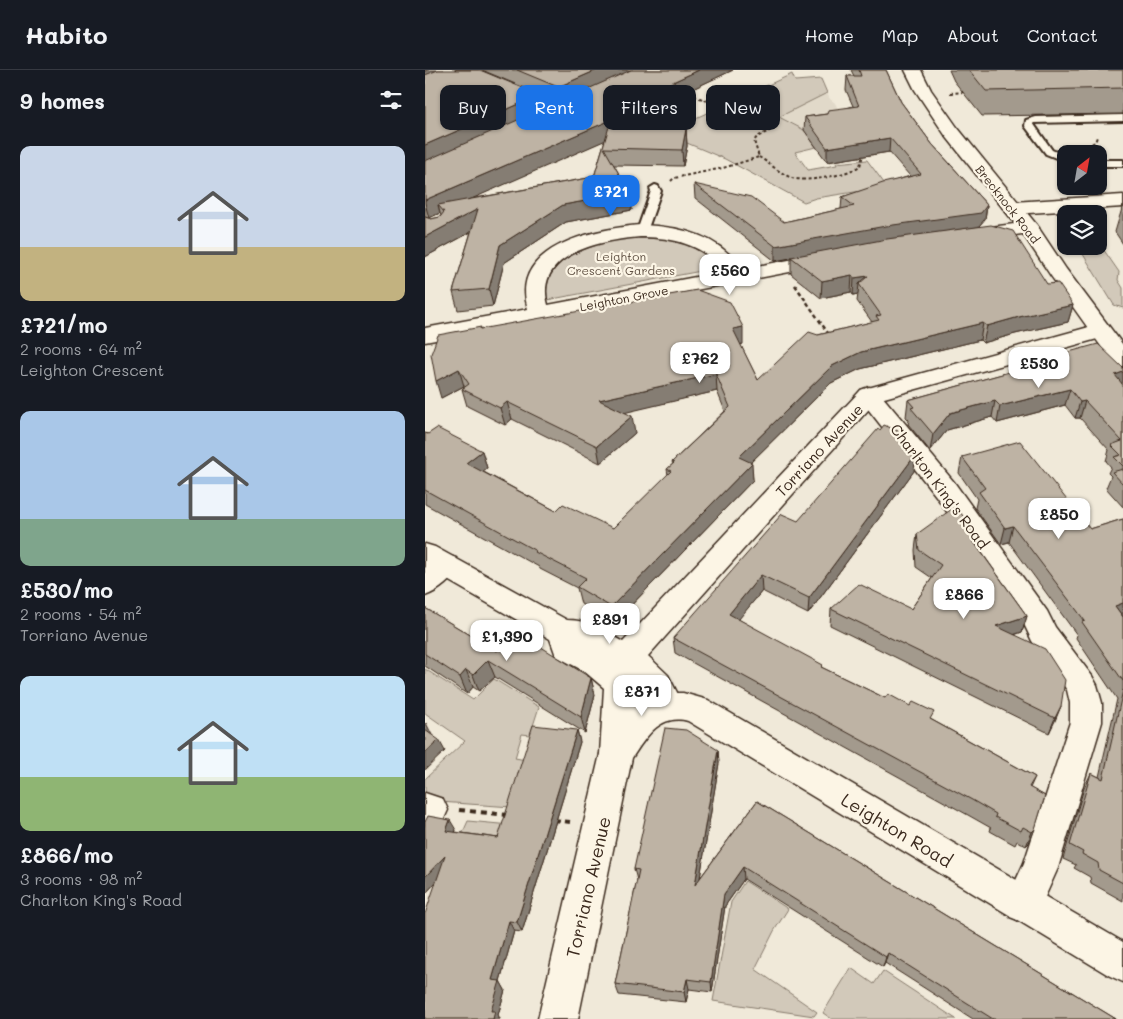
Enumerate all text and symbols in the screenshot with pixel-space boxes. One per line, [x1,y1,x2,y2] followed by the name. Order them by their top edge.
[25,19,108,50] text: Habito
[805,23,854,47] text: Home
[882,23,918,47] text: Map
[946,23,999,47] text: About
[1027,23,1098,47] text: Contact
[440,85,506,130] chip: Buy
[516,85,593,130] chip: Rent
[603,85,696,130] chip: Filters
[706,85,780,130] chip: New
[377,86,405,114] icon: filters
[20,87,105,114] text: 9 homes
[1057,145,1107,195] north arrow
[1057,145,1107,255] map controls
[972,162,1044,247] street label: Brecknock Road
[581,174,641,217] pin: £721
[168,178,258,268] icon: home
[594,180,628,201] text: £721
[1057,205,1107,255] button: layers
[567,248,675,278] park label: Leighton Crescent Gardens
[700,254,760,296] pin: £560
[710,259,750,280] text: £560
[578,282,670,314] street label: Leighton Grove
[20,311,108,338] text: £721/mo
[20,338,142,359] text: 2 rooms · 64 m²
[670,342,730,384] pin: £762
[1009,346,1069,389] pin: £530
[681,347,719,368] text: £762
[1019,352,1059,373] text: £530
[20,359,164,380] text: Leighton Crescent
[771,399,867,501] street label: Torriano Avenue
[886,419,994,553] street label: Charlton King's Road
[168,443,258,533] icon: home
[1029,498,1089,540] pin: £850
[1039,503,1079,524] text: £850
[20,576,113,603] text: £530/mo
[934,578,994,620] pin: £866
[944,583,984,604] text: £866
[580,602,640,645] pin: £891
[20,603,141,624] text: 2 rooms · 54 m²
[592,608,628,629] text: £891
[466,620,548,662] pin: £1,390
[20,624,148,645] text: Torriano Avenue
[481,625,533,646] text: £1,390
[612,674,672,717] pin: £871
[624,680,660,701] text: £871
[168,708,258,798] icon: home
[837,787,957,873] street label: Leighton Road
[560,814,616,960] street label: Torriano Avenue
[20,841,113,868] text: £866/mo
[20,868,142,889] text: 3 rooms · 98 m²
[20,889,182,910] text: Charlton King's Road

